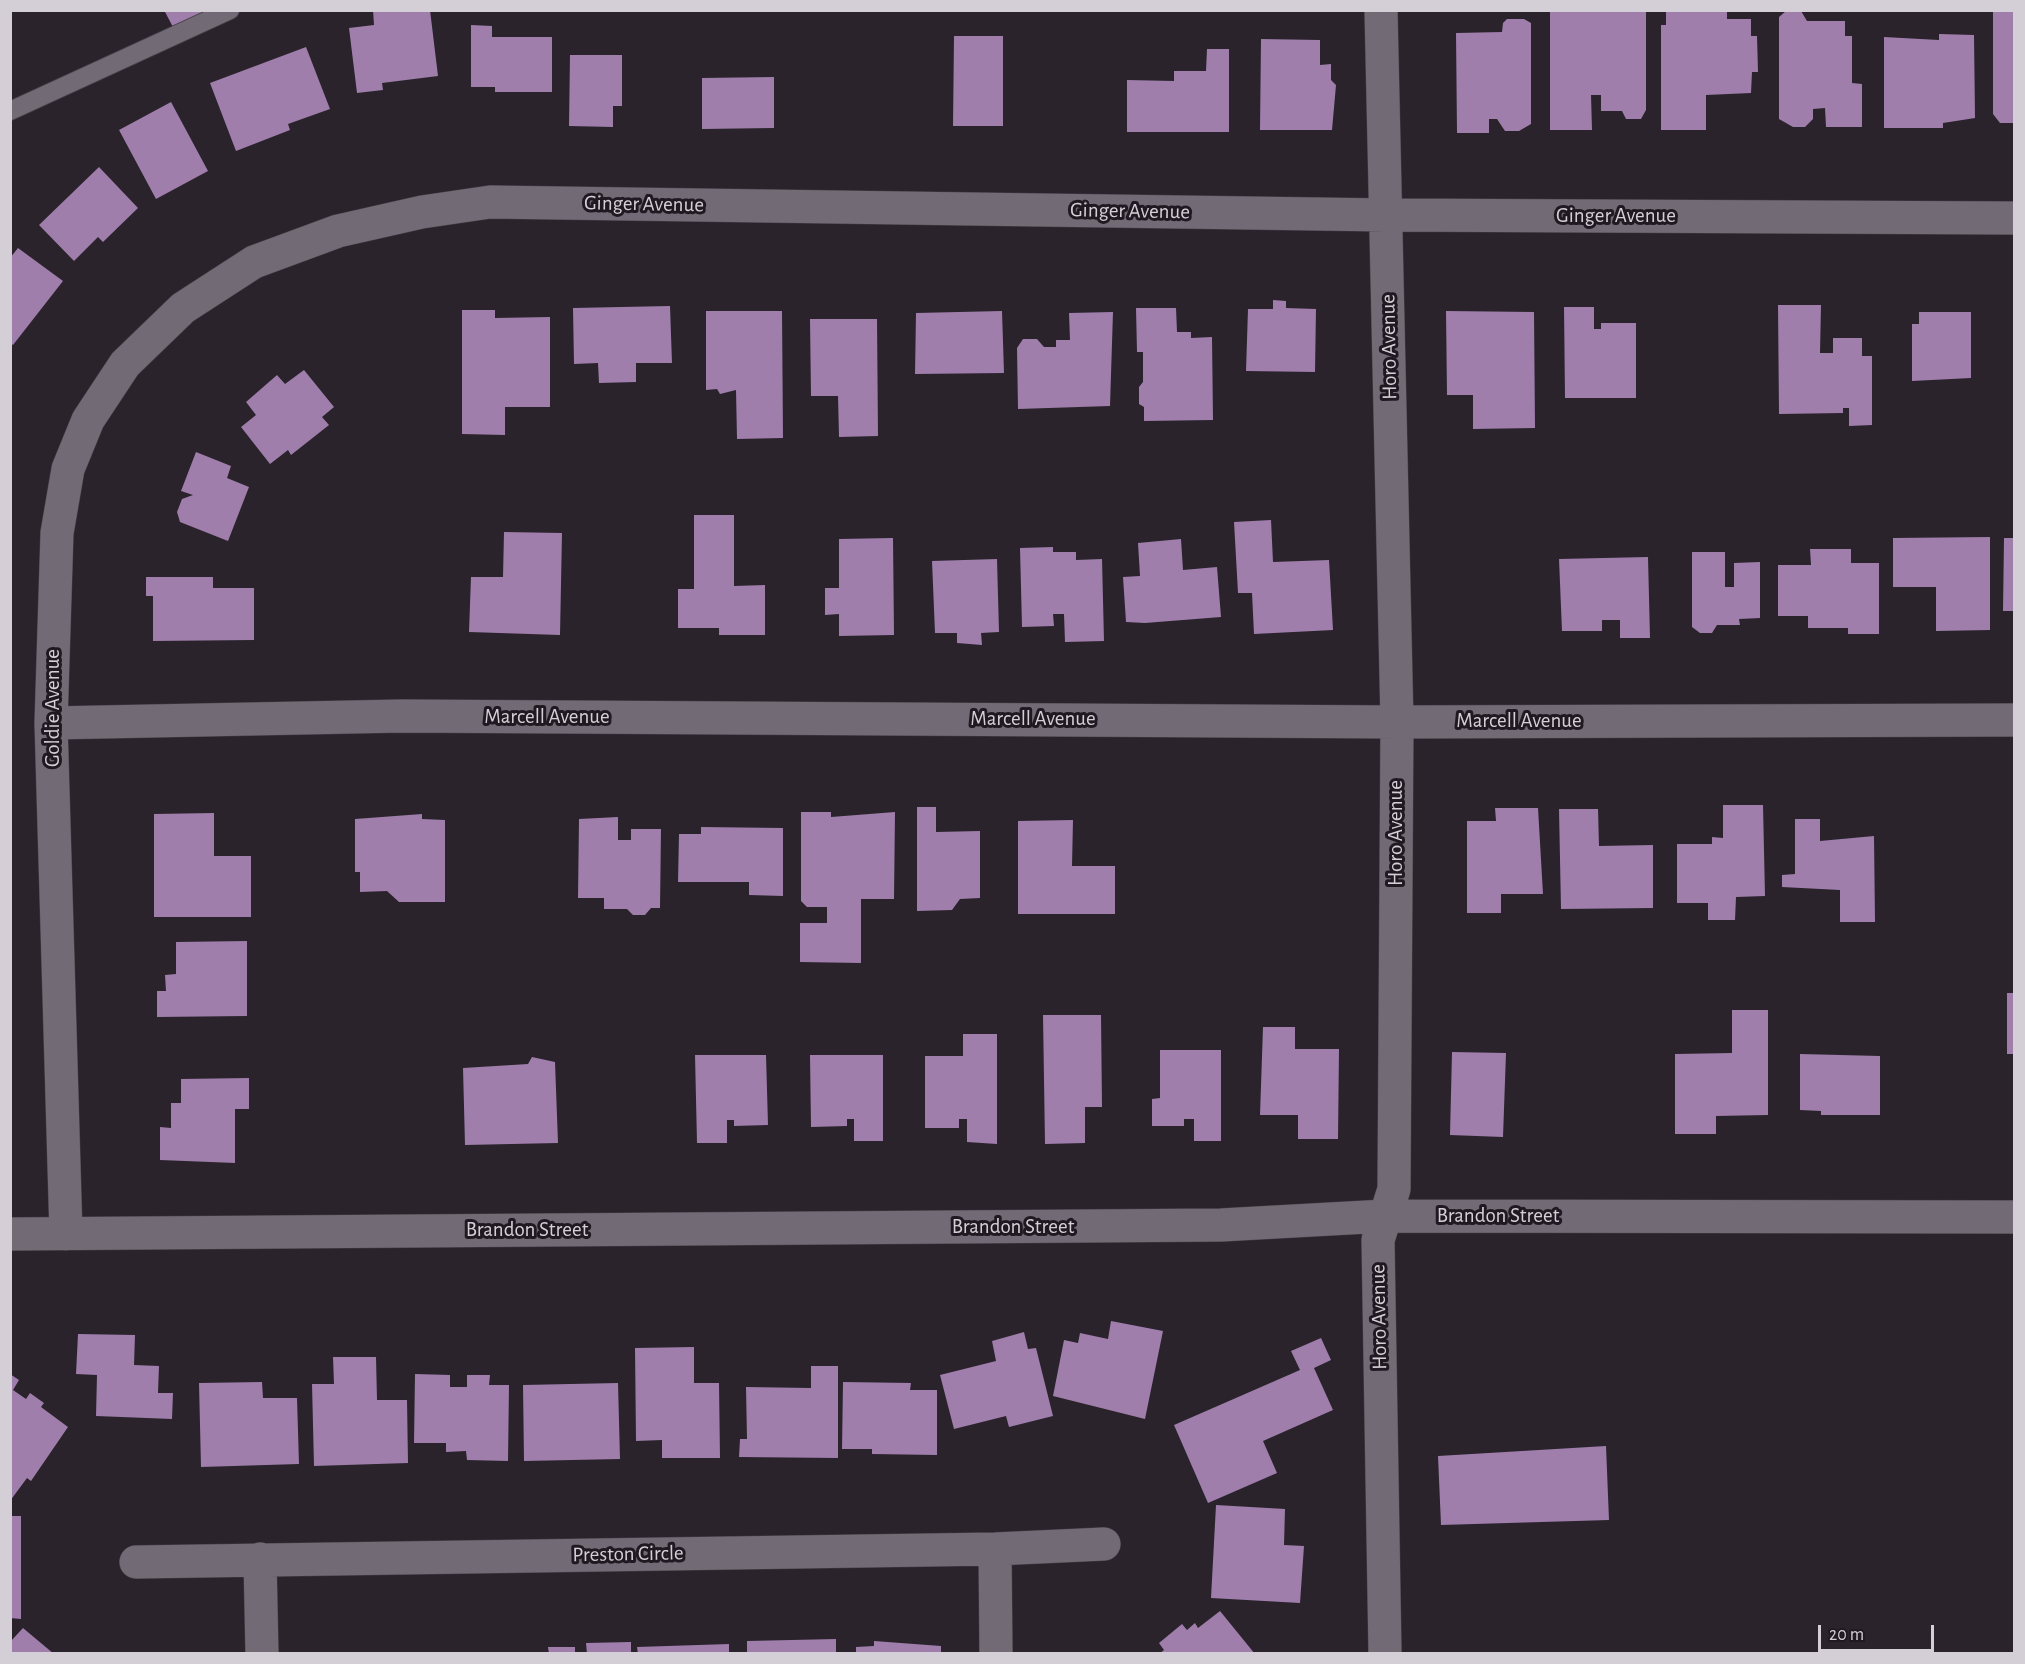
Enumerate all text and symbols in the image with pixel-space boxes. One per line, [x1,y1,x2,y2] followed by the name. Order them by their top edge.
[584,190,704,218] street label: Ginger Avenue
[1070,197,1190,225] street label: Ginger Avenue
[1556,203,1676,229] street label: Ginger Avenue
[1375,294,1403,400] street label: Horo Avenue
[40,649,66,767] street label: Goldie Avenue
[484,704,610,730] street label: Marcell Avenue
[970,706,1096,732] street label: Marcell Avenue
[1456,708,1582,734] street label: Marcell Avenue
[1383,780,1409,886] street label: Horo Avenue
[1437,1203,1559,1229] street label: Brandon Street
[952,1214,1074,1240] street label: Brandon Street
[466,1217,588,1243] street label: Brandon Street
[1365,1264,1393,1370] street label: Horo Avenue
[572,1540,684,1568] street label: Preston Circle
[1821,1613,1936,1651] scale bar
[1829,1626,1864,1644] text: 20 m

